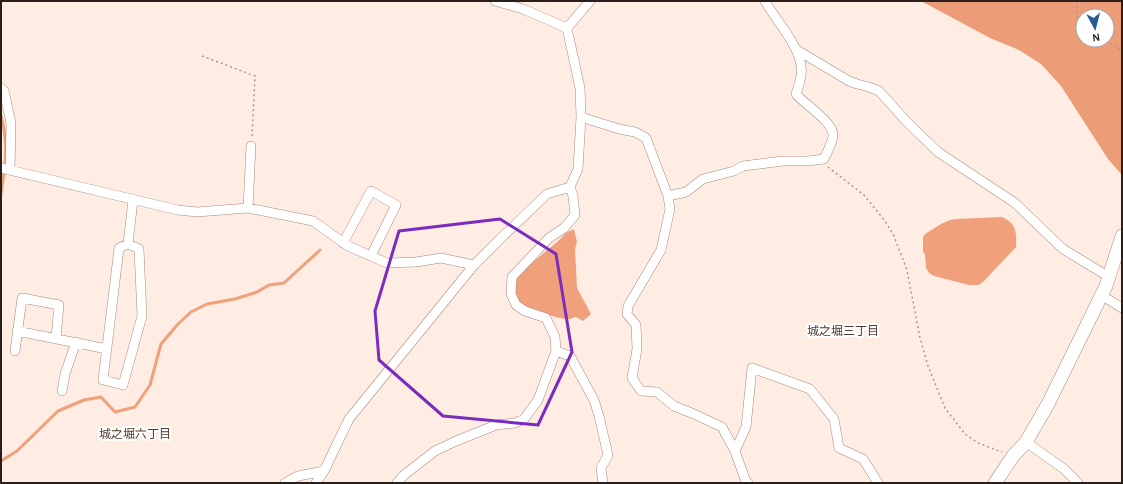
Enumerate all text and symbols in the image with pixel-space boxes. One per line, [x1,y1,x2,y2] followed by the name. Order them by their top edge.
[1075,8,1115,48] north arrow
[1092,32,1101,43] text: N
[807,325,879,337] district label: 城之堀三丁目
[99,428,171,440] district label: 城之堀六丁目

